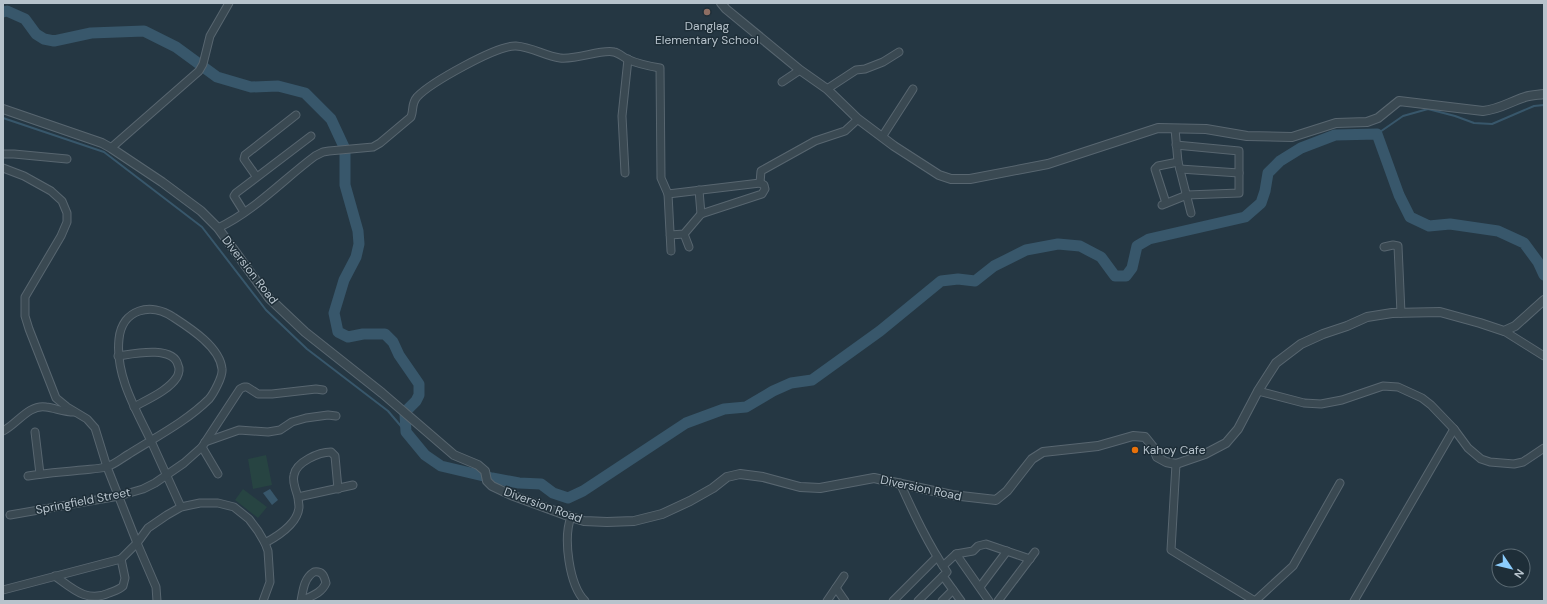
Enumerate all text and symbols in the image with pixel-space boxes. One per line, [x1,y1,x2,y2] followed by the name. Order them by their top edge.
[702,7,712,17] marker: Danglag Elementary School
[655,18,759,48] place label: Danglag Elementary School
[218,233,282,307] street label: Diversion Road
[1143,442,1206,458] place label: Kahoy Cafe
[1130,445,1140,455] marker: Kahoy Cafe
[879,472,963,504] street label: Diversion Road
[502,483,584,527] street label: Diversion Road
[34,484,132,518] street label: Springfield Street
[1491,548,1531,588] north arrow
[1511,566,1527,581] text: N

